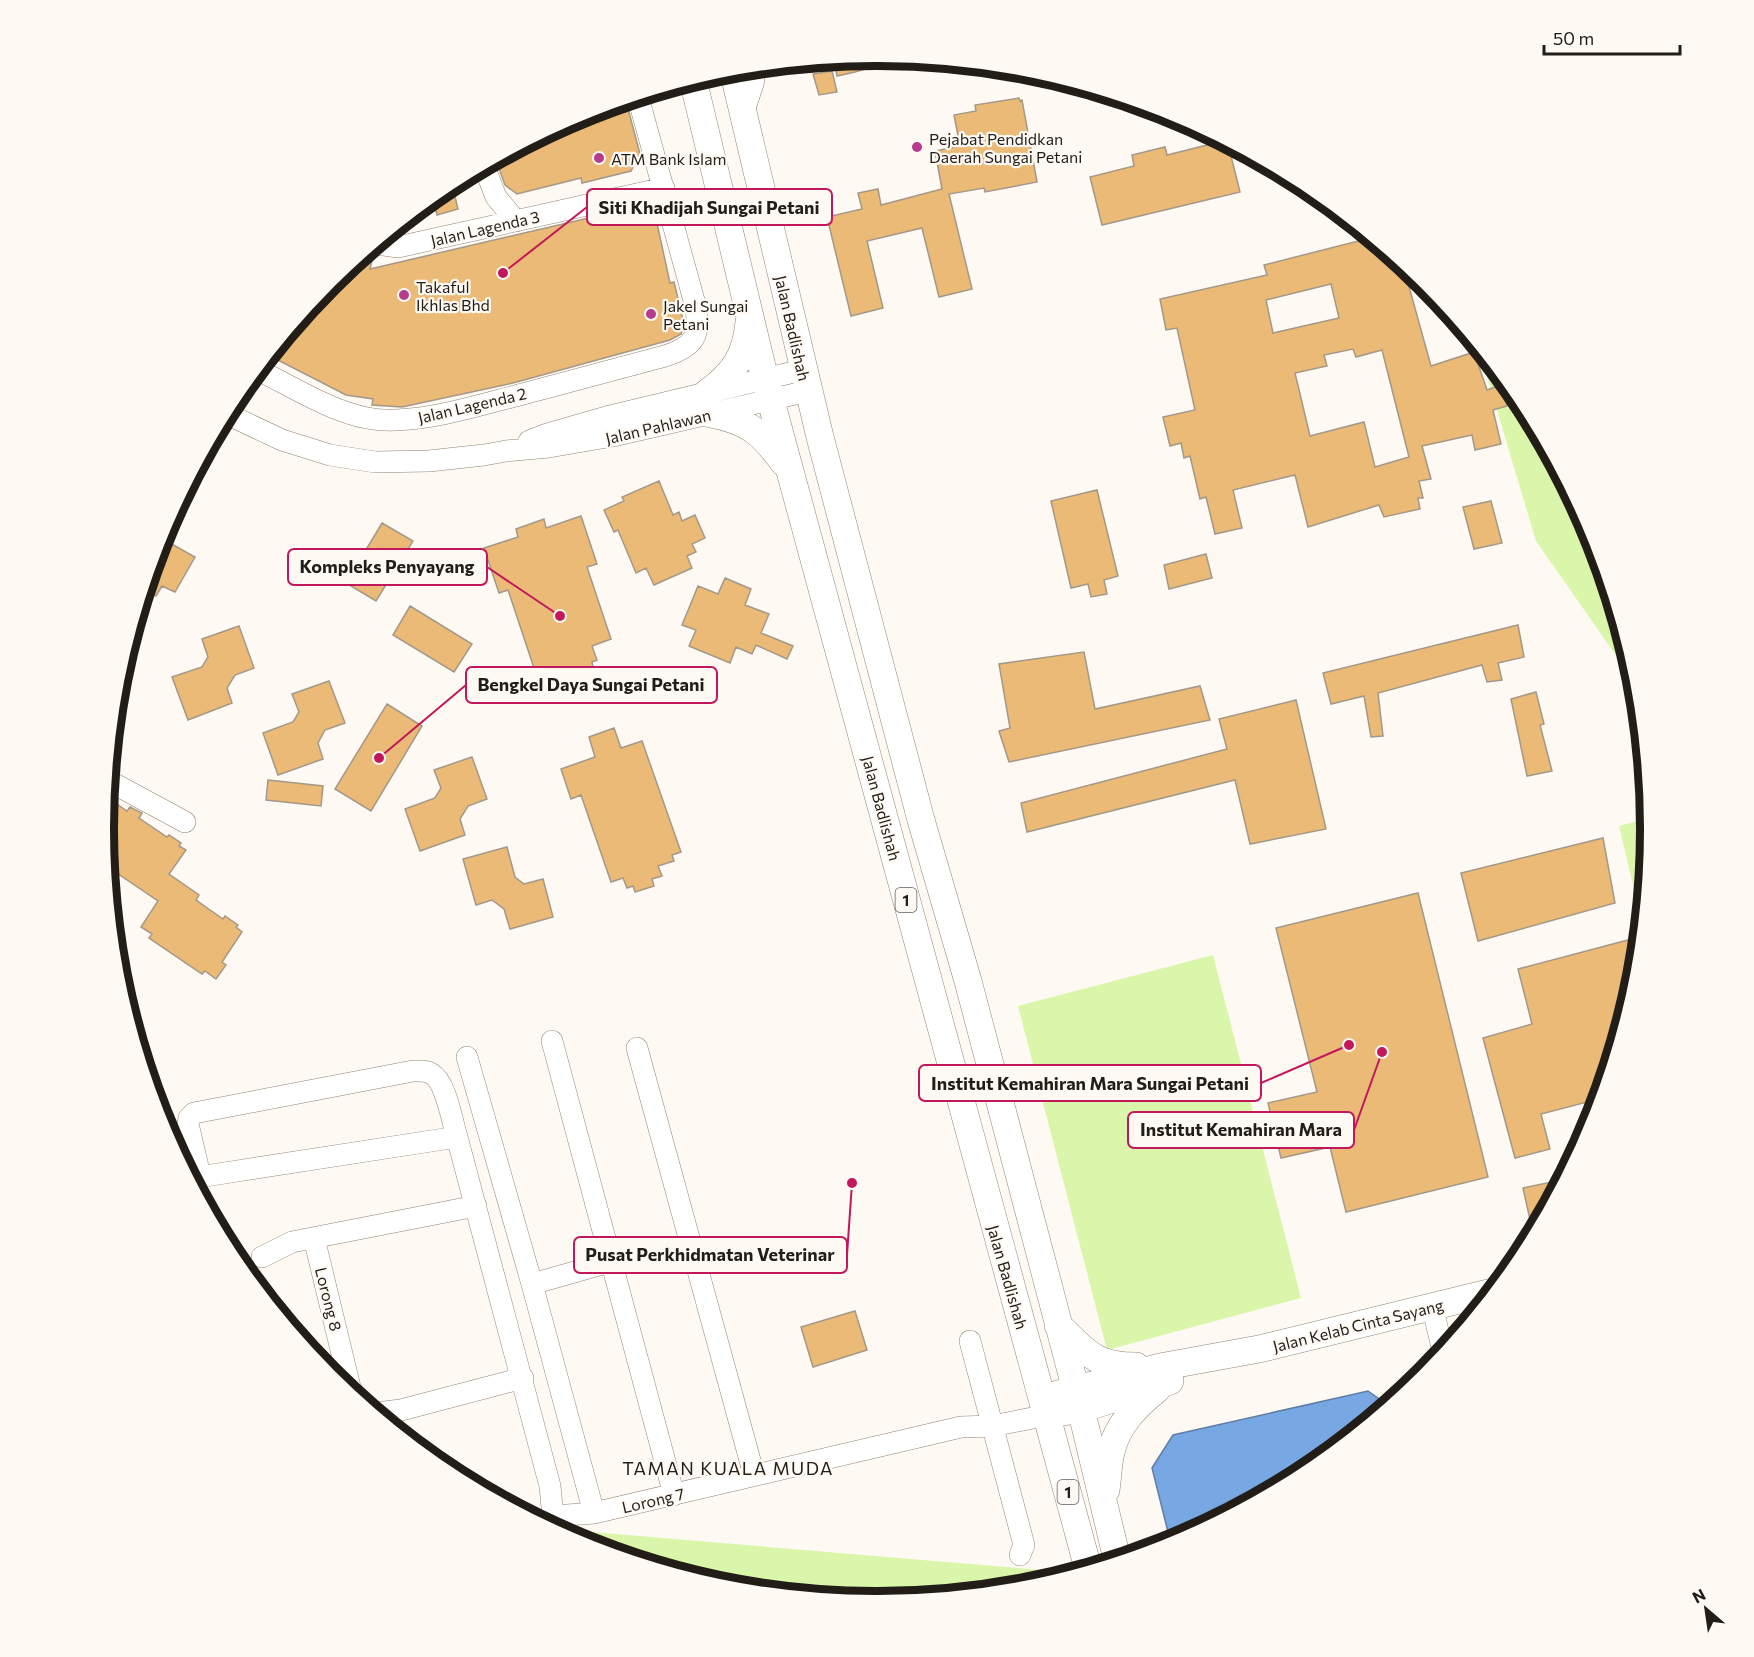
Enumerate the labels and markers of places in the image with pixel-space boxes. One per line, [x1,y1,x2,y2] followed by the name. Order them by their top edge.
[929,129,1082,166] place label: Pejabat Pendidkan Daerah Sungai Petani
[910,140,924,154] marker: Pejabat Pendidkan Daerah Sungai Petani
[611,149,726,168] place label: ATM Bank Islam
[592,151,606,165] marker: ATM Bank Islam
[587,189,832,225] callout: Siti Khadijah Sungai Petani
[416,277,490,314] place label: Takaful Ikhlas Bhd
[397,288,411,302] marker: Takaful Ikhlas Bhd
[663,296,748,333] place label: Jakel Sungai Petani
[644,307,658,321] marker: Jakel Sungai Petani
[288,549,487,585] callout: Kompleks Penyayang
[466,667,717,703] callout: Bengkel Daya Sungai Petani
[919,1065,1261,1101] callout: Institut Kemahiran Mara Sungai Petani
[1128,1112,1354,1148] callout: Institut Kemahiran Mara
[574,1237,847,1273] callout: Pusat Perkhidmatan Veterinar

